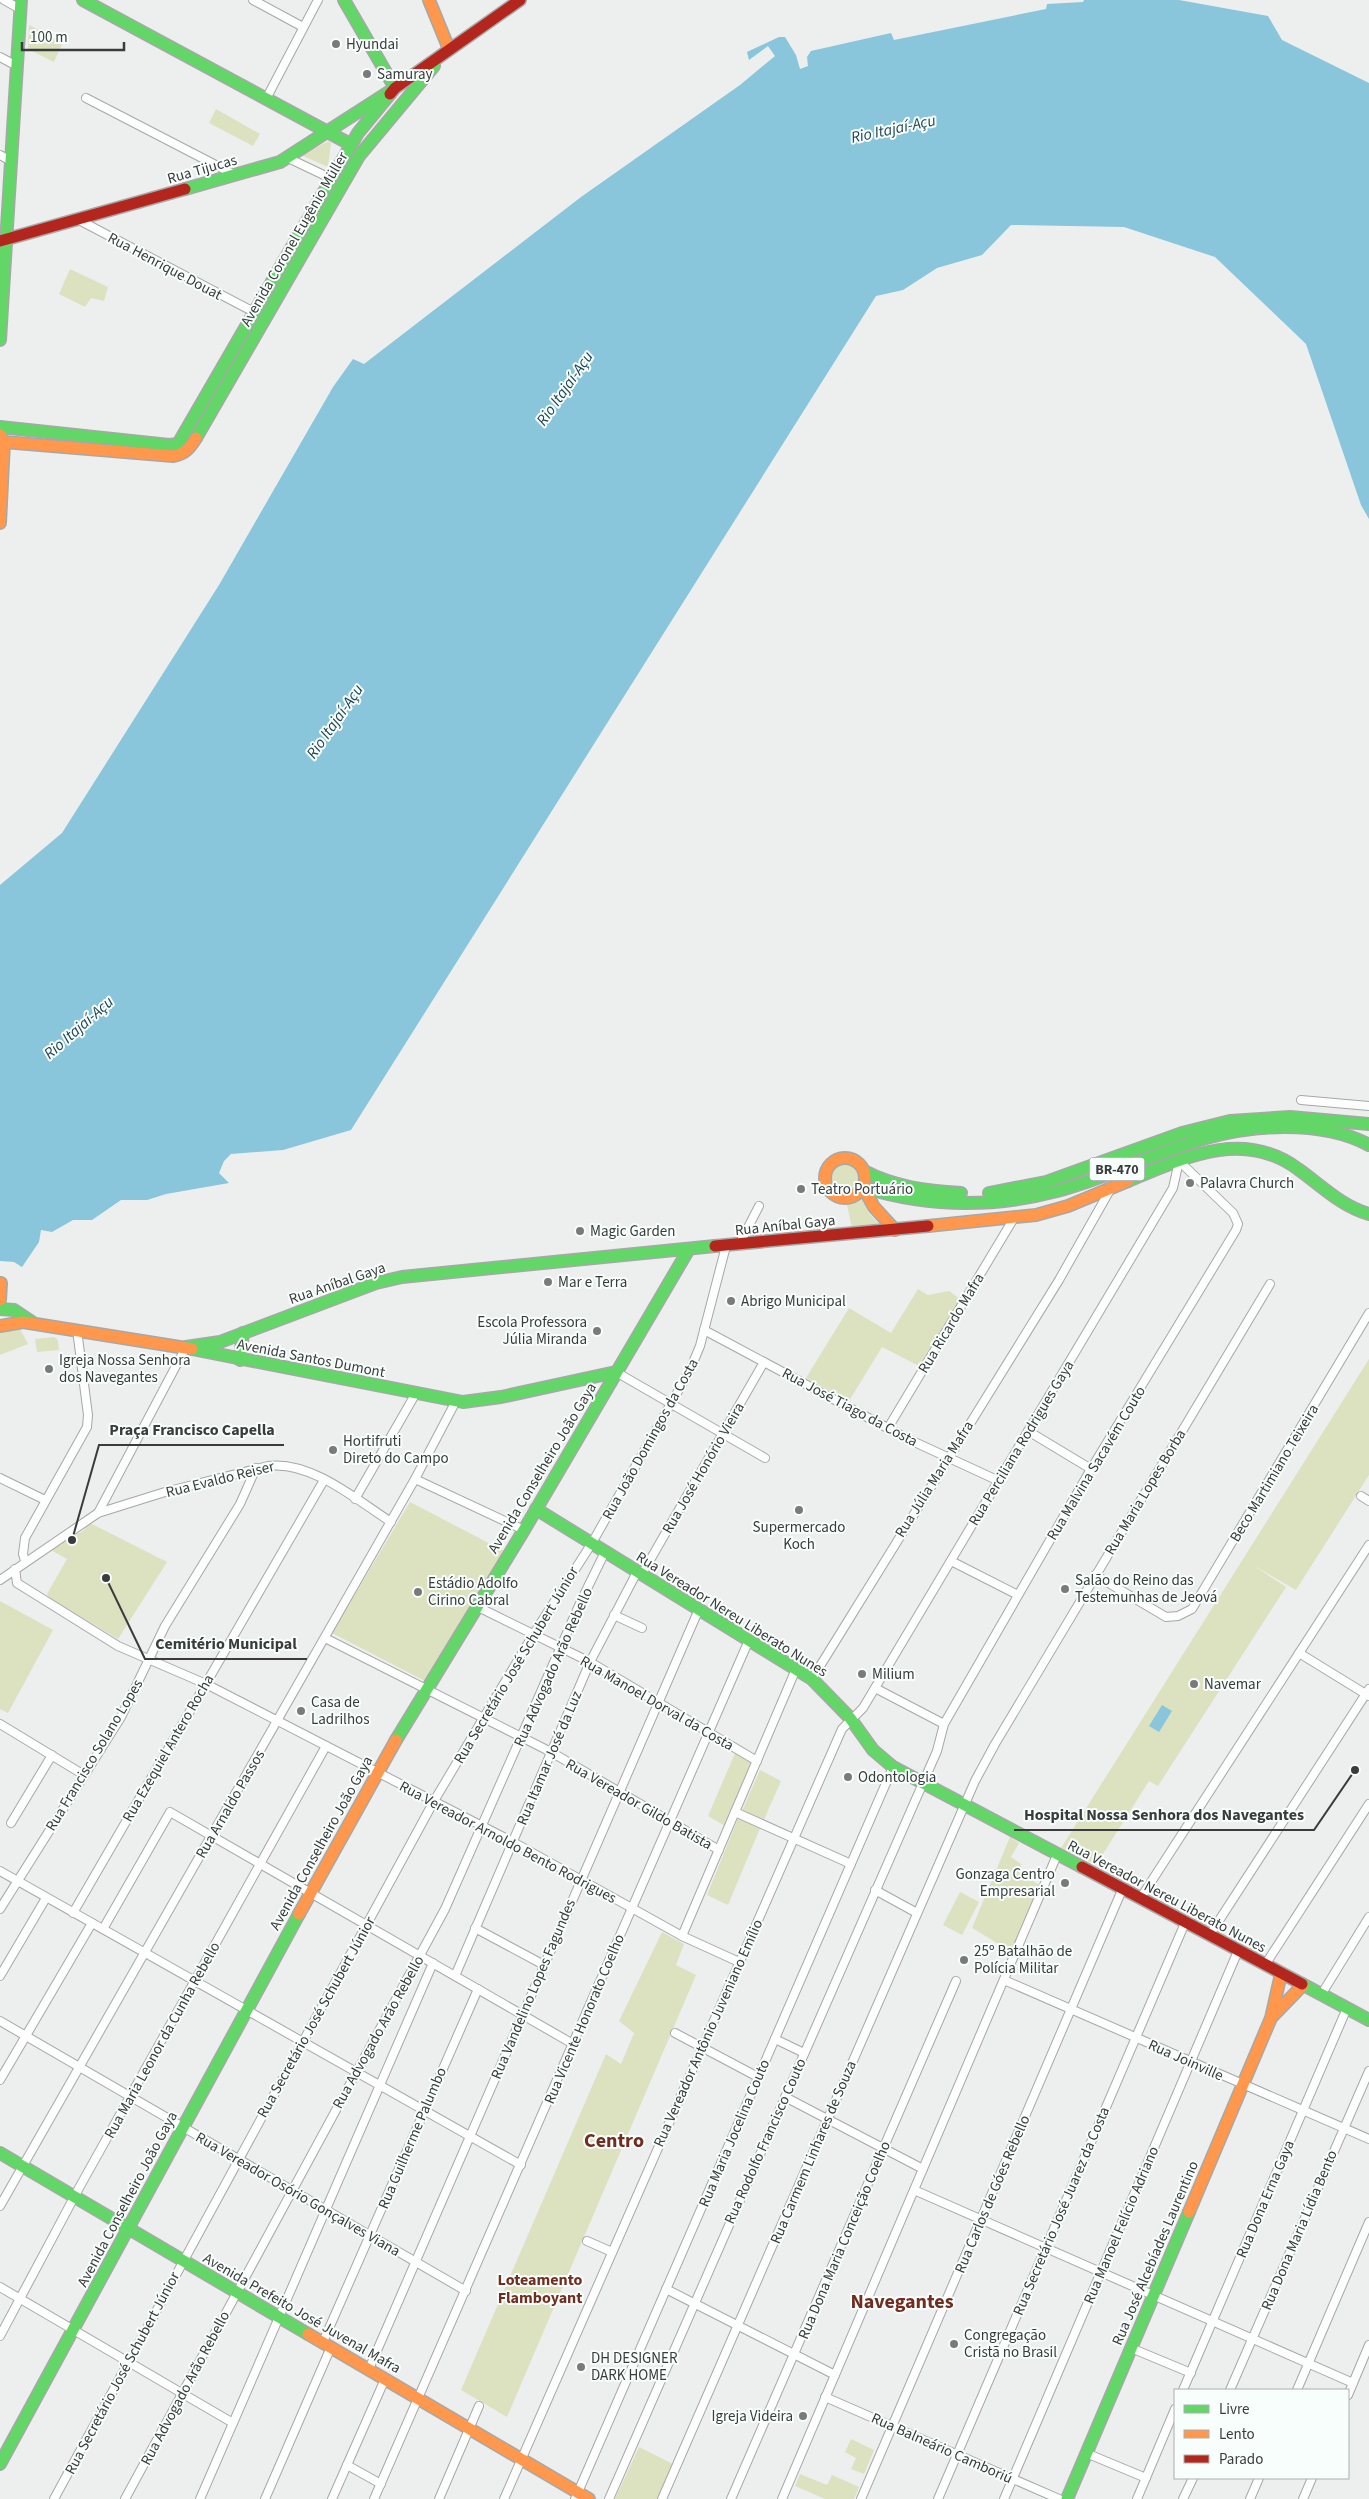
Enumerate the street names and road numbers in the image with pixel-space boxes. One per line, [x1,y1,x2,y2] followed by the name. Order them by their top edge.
[236,147,354,331] street label: Avenida Coronel Eugênio Müller
[165,150,239,189] street label: Rua Tijucas
[104,227,226,305] street label: Rua Henrique Douat
[1090,1158,1144,1180] road number: BR-470
[734,1210,836,1241] street label: Rua Aníbal Gaya
[286,1257,388,1310] street label: Rua Aníbal Gaya
[913,1269,990,1377] street label: Rua Ricardo Mafra
[235,1334,387,1383] street label: Avenida Santos Dumont
[597,1355,704,1524] street label: Rua João Domingos da Costa
[964,1357,1079,1530] street label: Rua Perciliana Rodrigues Gaya
[778,1363,921,1452] street label: Rua José Tiago da Costa
[483,1379,602,1558] street label: Avenida Conselheiro João Gaya
[1042,1382,1151,1544] street label: Rua Malvina Sacavém Couto
[657,1399,750,1538] street label: Rua José Honório Vieira
[1225,1400,1324,1546] street label: Beco Martimiano Teixeira
[890,1417,979,1542] street label: Rua Júlia Maria Mafra
[1100,1425,1191,1559] street label: Rua Maria Lopes Borba
[164,1456,277,1503] street label: Rua Evaldo Reiser
[632,1547,832,1682] street label: Rua Vereador Nereu Liberato Nunes
[449,1562,584,1768] street label: Rua Secretário José Schubert Júnior
[509,1584,598,1750] street label: Rua Advogado Arão Rebello
[576,1651,737,1756] street label: Rua Manoel Dorval da Costa
[118,1671,219,1826] street label: Rua Ezequiel Antero Rocha
[41,1675,148,1835] street label: Rua Francisco Solano Lopes
[512,1688,587,1829] street label: Rua Itamar José da Luz
[191,1746,270,1862] street label: Rua Arnaldo Passos
[265,1752,378,1934] street label: Avenida Conselheiro João Gaya
[562,1754,716,1855] street label: Rua Vereador Gildo Batista
[395,1776,620,1909] street label: Rua Vereador Arnoldo Bento Rodrigues
[1064,1835,1270,1958] street label: Rua Vereador Nereu Liberato Nunes
[486,1896,581,2082] street label: Rua Vandelino Lopes Fagundes
[252,1912,381,2122] street label: Rua Secretário José Schubert Júnior
[649,1916,768,2150] street label: Rua Vereador Antônio Juveniano Emílio
[539,1931,630,2107] street label: Rua Vicente Honorato Coelho
[99,1938,225,2142] street label: Rua Maria Leonor da Cunha Rebello
[328,1952,429,2113] street label: Rua Advogado Arão Rebello
[1145,2035,1227,2086] street label: Rua Joinville
[719,2055,812,2227] street label: Rua Rodolfo Francisco Couto
[694,2056,775,2210] street label: Rua Maria Jocelina Couto
[765,2057,862,2247] street label: Rua Carmem Linhares de Souza
[373,2064,452,2212] street label: Rua Guilherme Palumbo
[1008,2104,1115,2319] street label: Rua Secretário José Juarez da Costa
[72,2108,183,2291] street label: Avenida Conselheiro João Gaya
[950,2112,1035,2277] street label: Rua Carlos de Góes Rebello
[192,2127,404,2262] street label: Rua Vereador Osório Gonçalves Viana
[1231,2137,1300,2261] street label: Rua Dona Erna Gaya
[793,2138,896,2343] street label: Rua Dona Maria Conceição Coelho
[1079,2143,1164,2307] street label: Rua Manoel Felício Adriano
[1256,2147,1343,2314] street label: Rua Dona Maria Lídia Bento
[1107,2158,1204,2349] street label: Rua José Alcebíades Laurentino
[199,2248,404,2379] street label: Avenida Prefeito José Juvenal Mafra
[60,2267,185,2478] street label: Rua Secretário José Schubert Júnior
[136,2307,235,2469] street label: Rua Advogado Arão Rebello
[868,2408,1016,2489] street label: Rua Balneário Camboriú

